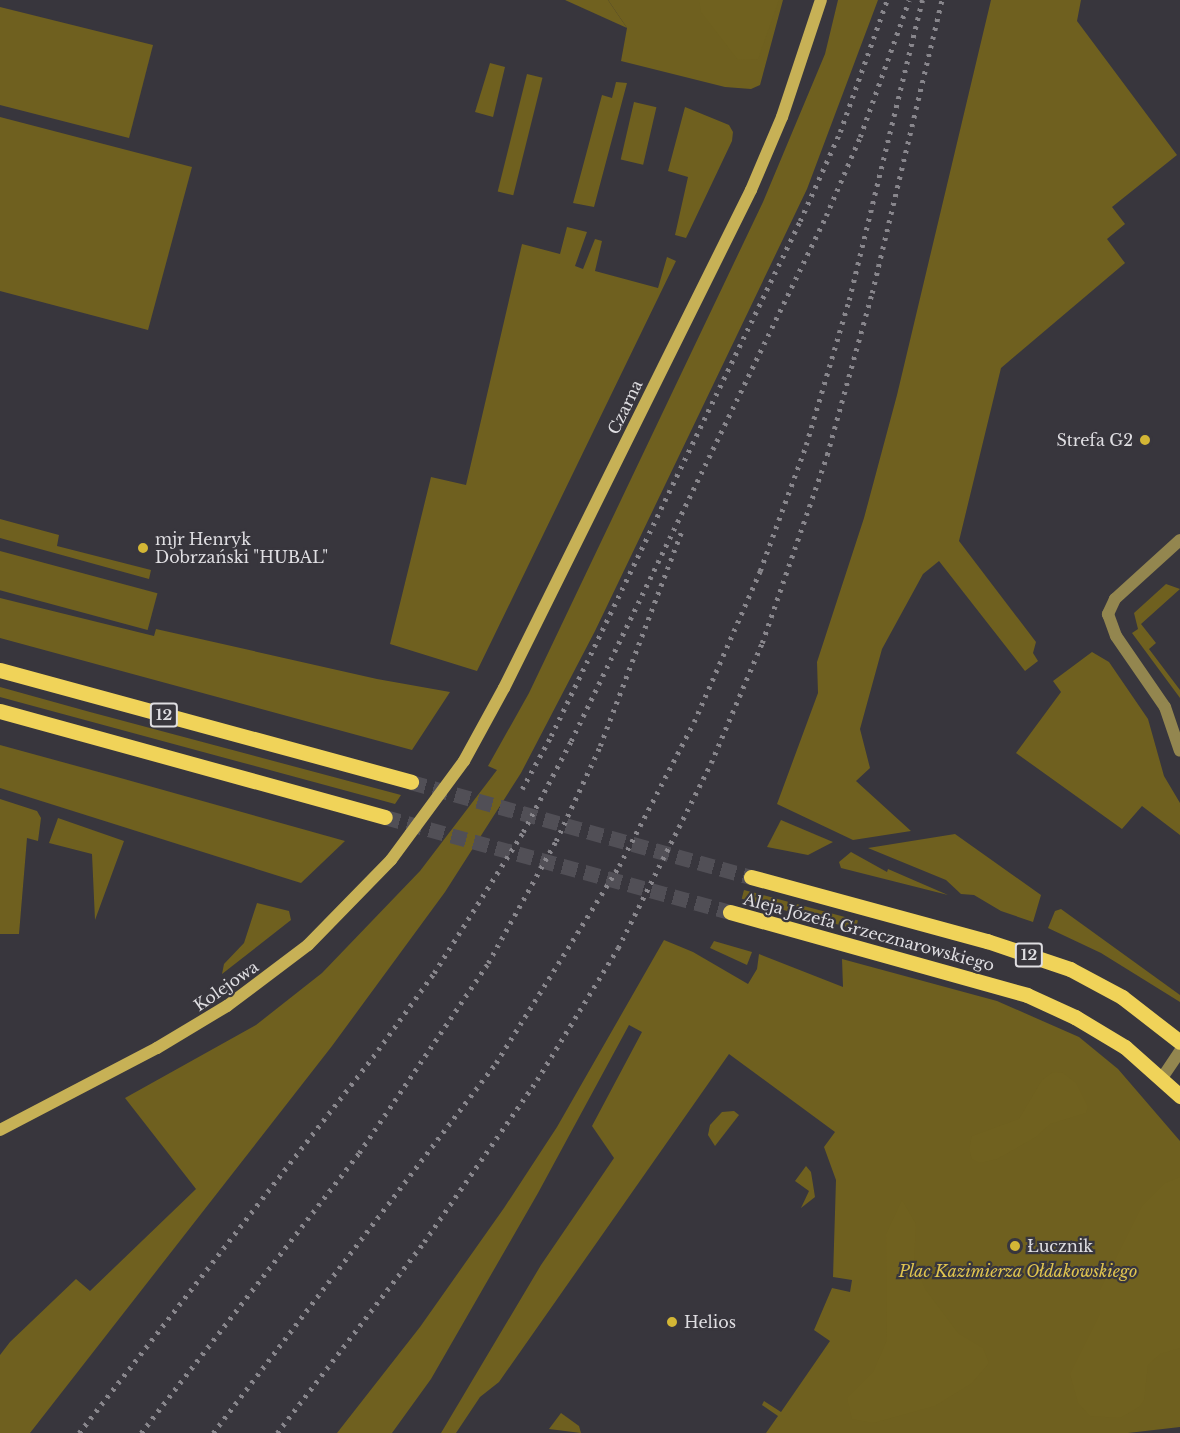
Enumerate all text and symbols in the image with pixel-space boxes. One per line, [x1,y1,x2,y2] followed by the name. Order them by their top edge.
[604,377,646,437] street label: Czarna
[1056,430,1133,450] place label: Strefa G2
[1138,433,1152,447] marker: Strefa G2
[155,529,329,567] place label: mjr Henryk Dobrzański "HUBAL"
[136,541,150,555] marker: mjr Henryk Dobrzański "HUBAL"
[149,703,179,727] road number: 12
[741,889,997,975] street label: Aleja Józefa Grzecznarowskiego
[1014,943,1044,967] road number: 12
[190,957,262,1015] street label: Kolejowa
[1027,1236,1093,1256] place label: Łucznik
[1008,1239,1022,1253] marker: Łucznik
[898,1261,1138,1281] park label: Plac Kazimierza Ołdakowskiego
[684,1312,736,1332] place label: Helios
[665,1315,679,1329] marker: Helios

